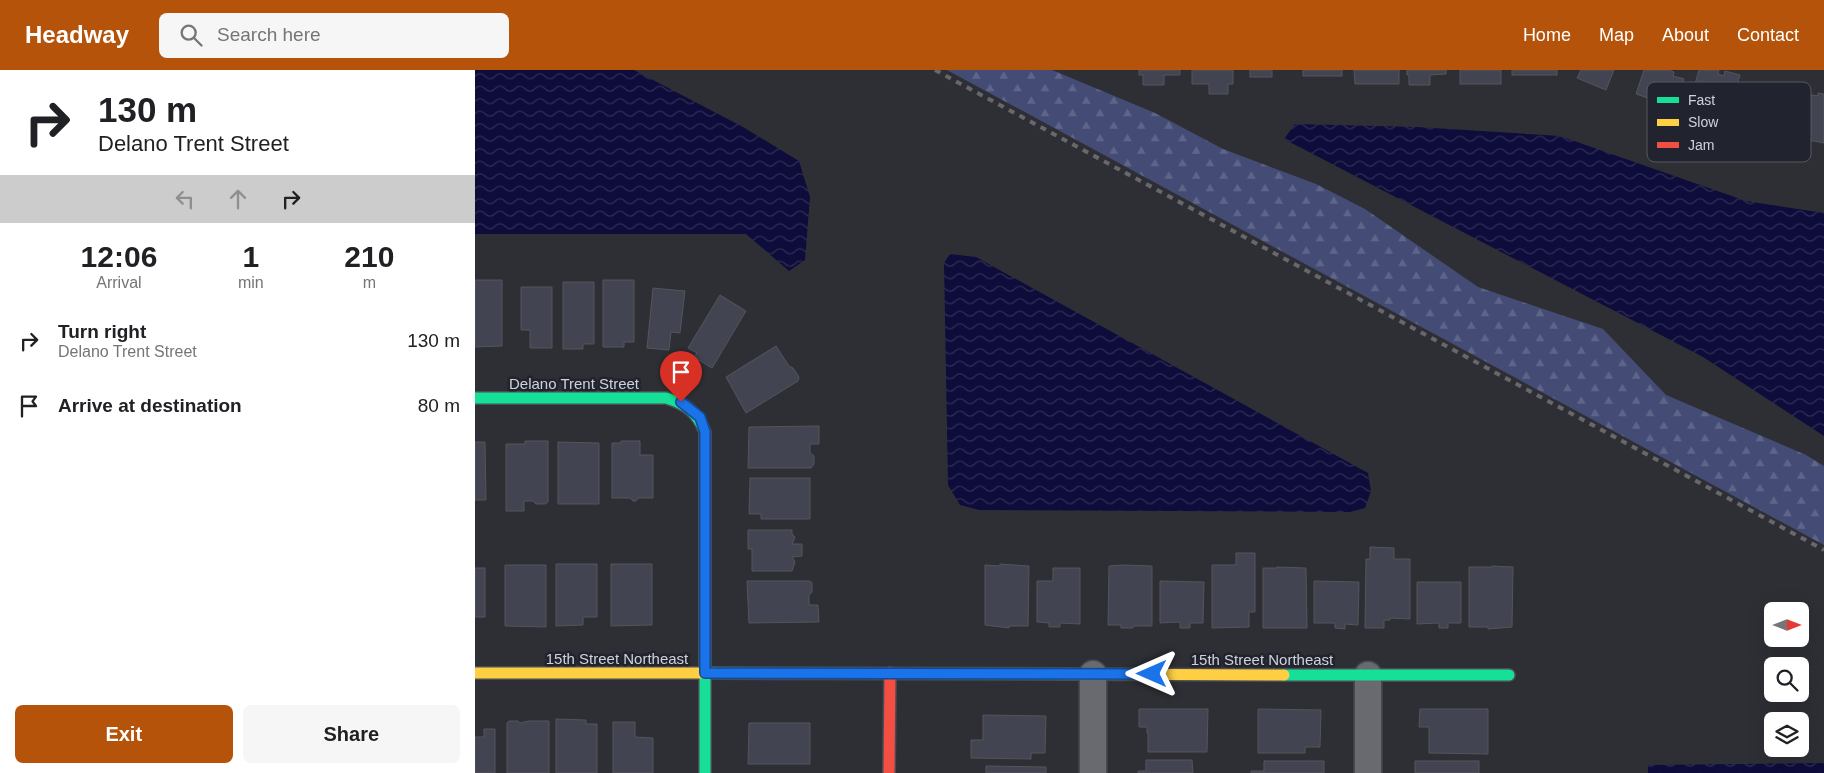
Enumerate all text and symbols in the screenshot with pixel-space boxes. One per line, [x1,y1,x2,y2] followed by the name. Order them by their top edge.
[159,13,509,58] search box
[25,21,129,48] text: Headway
[177,21,205,49] icon: search
[217,24,321,45] text: Search here
[1523,25,1571,45] text: Home
[1599,25,1634,45] text: Map
[1662,25,1709,45] text: About
[1737,25,1799,45] text: Contact
[1647,82,1811,162] legend
[15,90,80,155] icon: right
[98,90,197,129] text: 130 m
[1688,92,1715,108] text: Fast
[1688,114,1719,130] text: Slow
[98,131,289,156] text: Delano Trent Street
[1688,137,1714,153] text: Jam
[171,185,199,213] icon: left
[224,185,252,213] icon: ahead
[277,185,305,213] icon: right
[81,240,157,273] text: 12:06
[242,240,259,273] text: 1
[344,240,394,273] text: 210
[96,274,142,291] text: Arrival
[238,274,264,291] text: min
[363,274,376,291] text: m
[58,321,146,342] text: Turn right
[15,327,43,355] icon: right
[407,330,460,351] text: 130 m
[58,343,197,360] text: Delano Trent Street
[660,351,702,402] pin
[667,358,695,386] icon: arrive
[509,375,640,392] street label: Delano Trent Street
[15,392,43,420] icon: arrive
[58,395,242,416] text: Arrive at destination
[418,395,460,416] text: 80 m
[1764,602,1809,648] north arrow
[1764,602,1809,757] map controls
[1125,647,1177,699] position arrow
[546,650,689,667] street label: 15th Street Northeast
[1191,651,1334,668] street label: 15th Street Northeast
[1764,657,1809,702] button: search
[15,705,233,763] button: Exit
[243,705,460,763] button: Share
[1764,712,1809,757] button: layers

